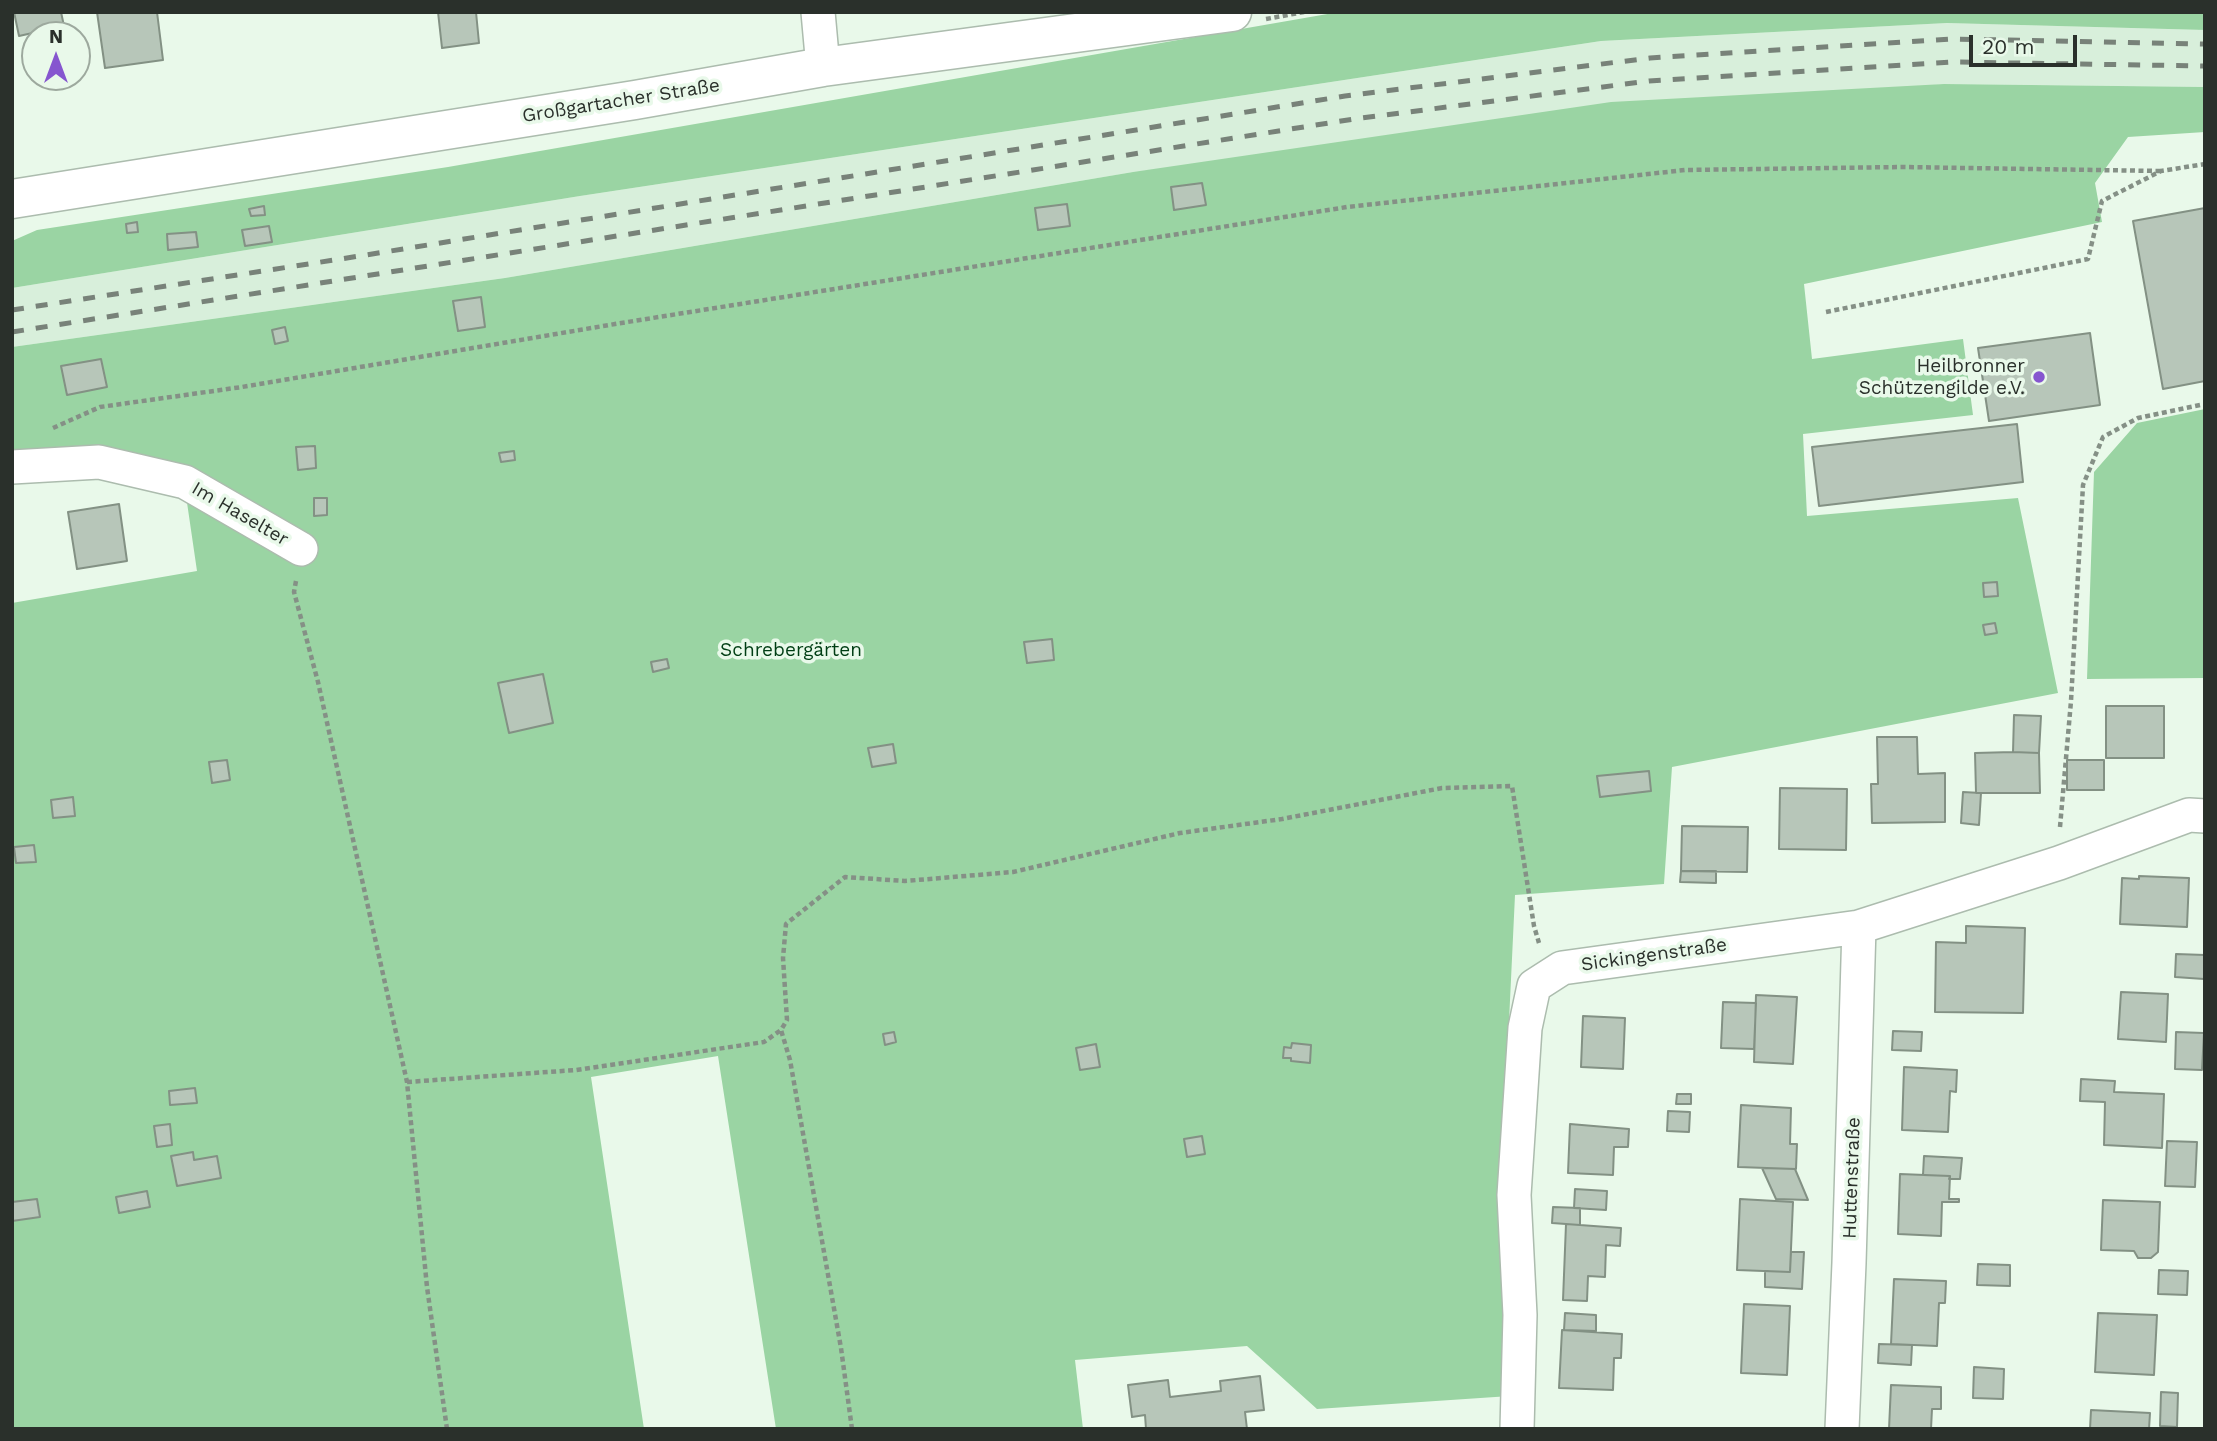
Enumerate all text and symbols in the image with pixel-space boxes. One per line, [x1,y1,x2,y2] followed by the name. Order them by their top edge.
[21,21,91,91] north arrow
[1972,21,2080,65] scale bar
[49,25,63,48] text: N
[1982,34,2034,59] text: 20 m
[521,74,721,128] street label: Großgartacher Straße
[1859,355,2025,399] place label: Heilbronner Schützengilde e.V.
[2031,369,2047,385] marker: Heilbronner Schützengilde e.V.
[188,477,292,551] street label: Im Haselter
[720,639,862,661] park label: Schrebergärten
[1580,933,1728,977] street label: Sickingenstraße
[1838,1117,1866,1239] street label: Huttenstraße

